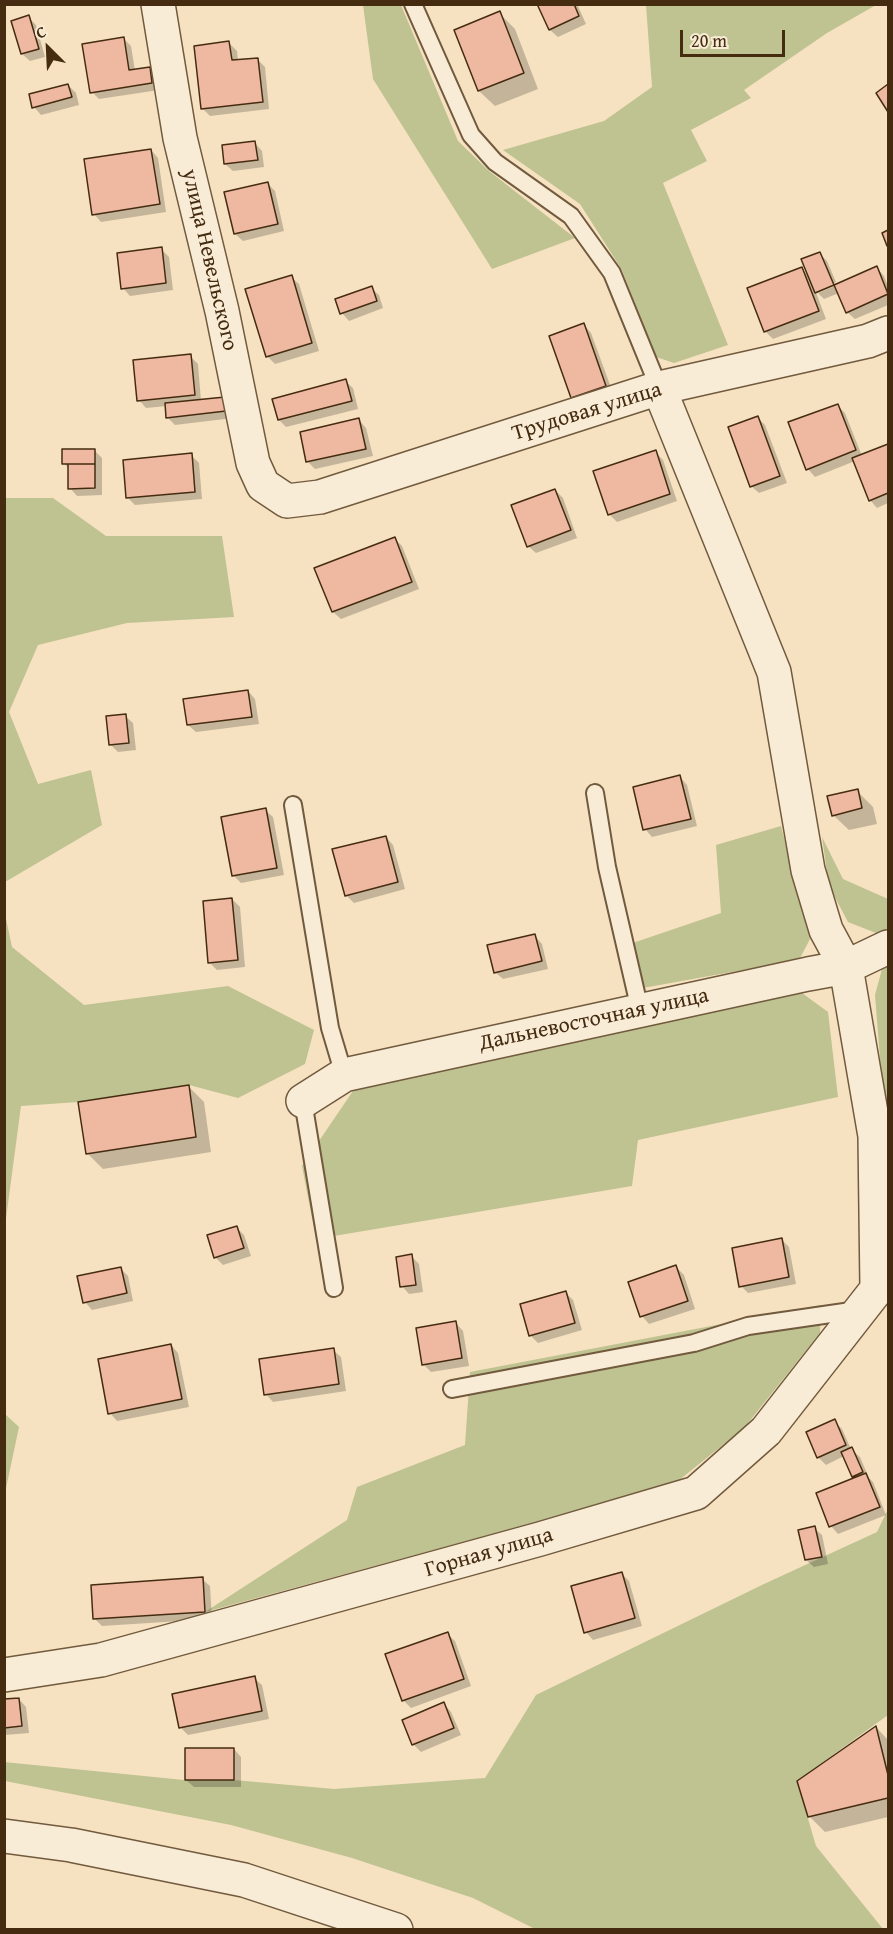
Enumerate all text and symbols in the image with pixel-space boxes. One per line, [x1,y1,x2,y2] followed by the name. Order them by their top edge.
[18,18,78,78] north arrow
[683,18,788,56] scale bar
[32,19,50,44] text: С
[691,27,727,54] text: 20 m
[175,167,243,353] street label: улица Невельского
[509,377,665,447] street label: Трудовая улица
[477,983,711,1057] street label: Дальневосточная улица
[422,1522,556,1584] street label: Горная улица

